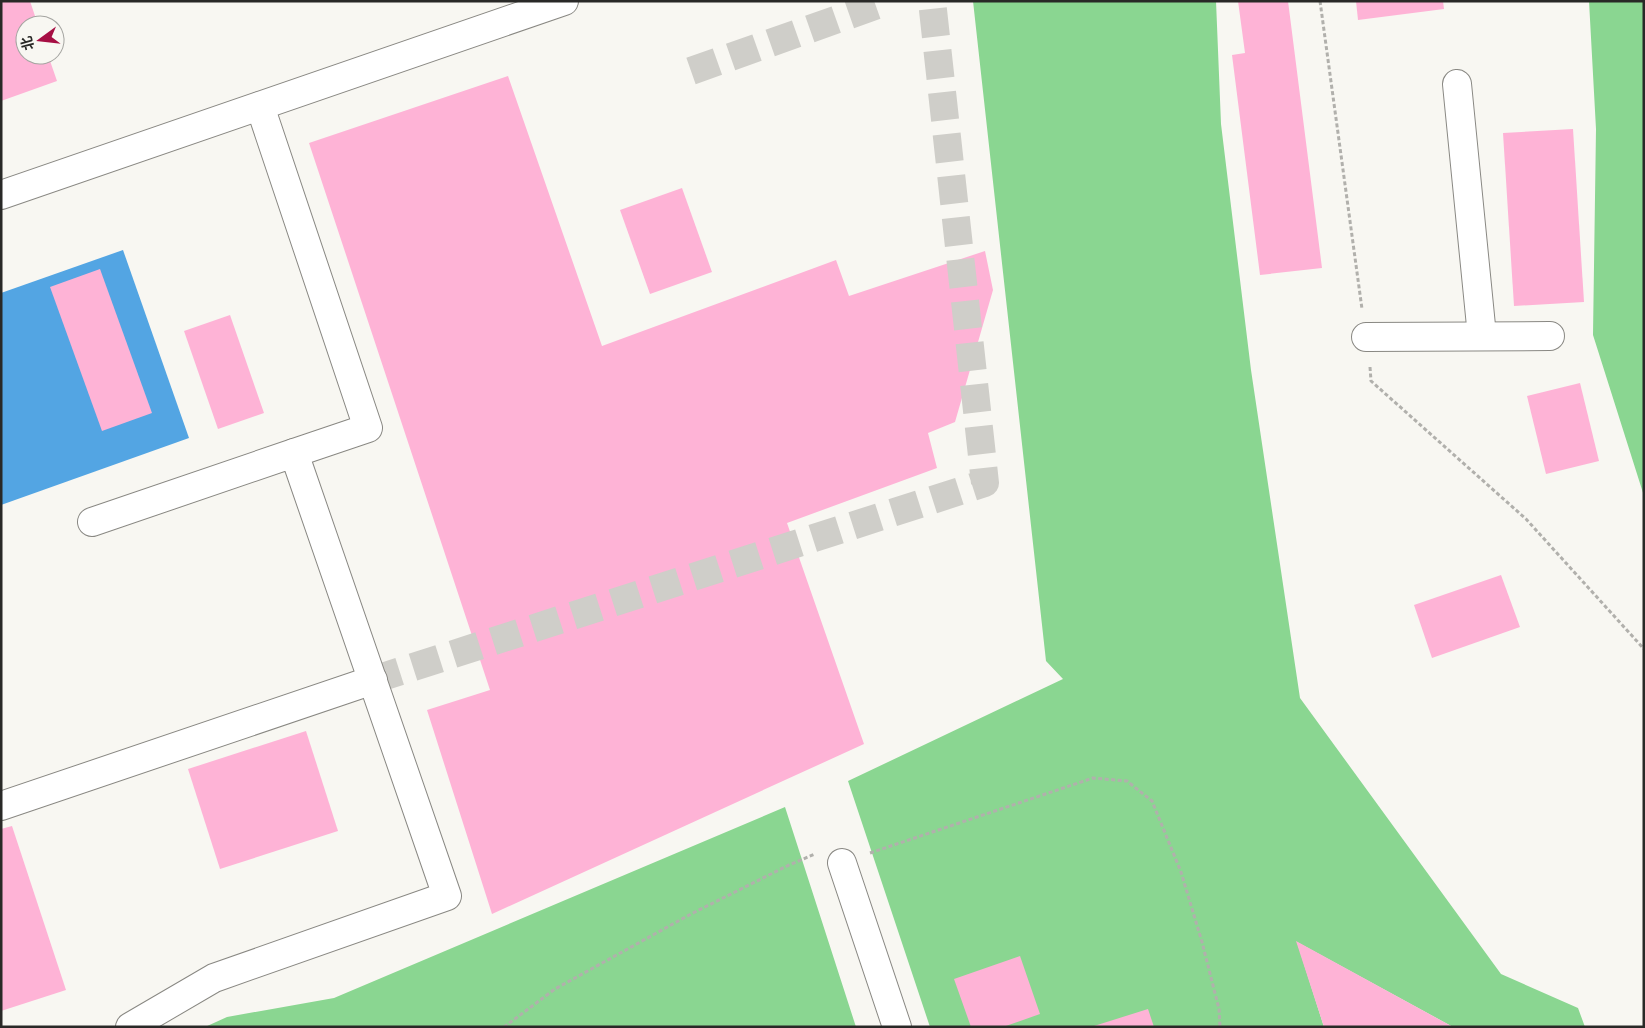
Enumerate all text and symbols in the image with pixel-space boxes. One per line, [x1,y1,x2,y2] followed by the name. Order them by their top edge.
[15,15,65,65] north arrow
[18,35,37,52] text: 北

